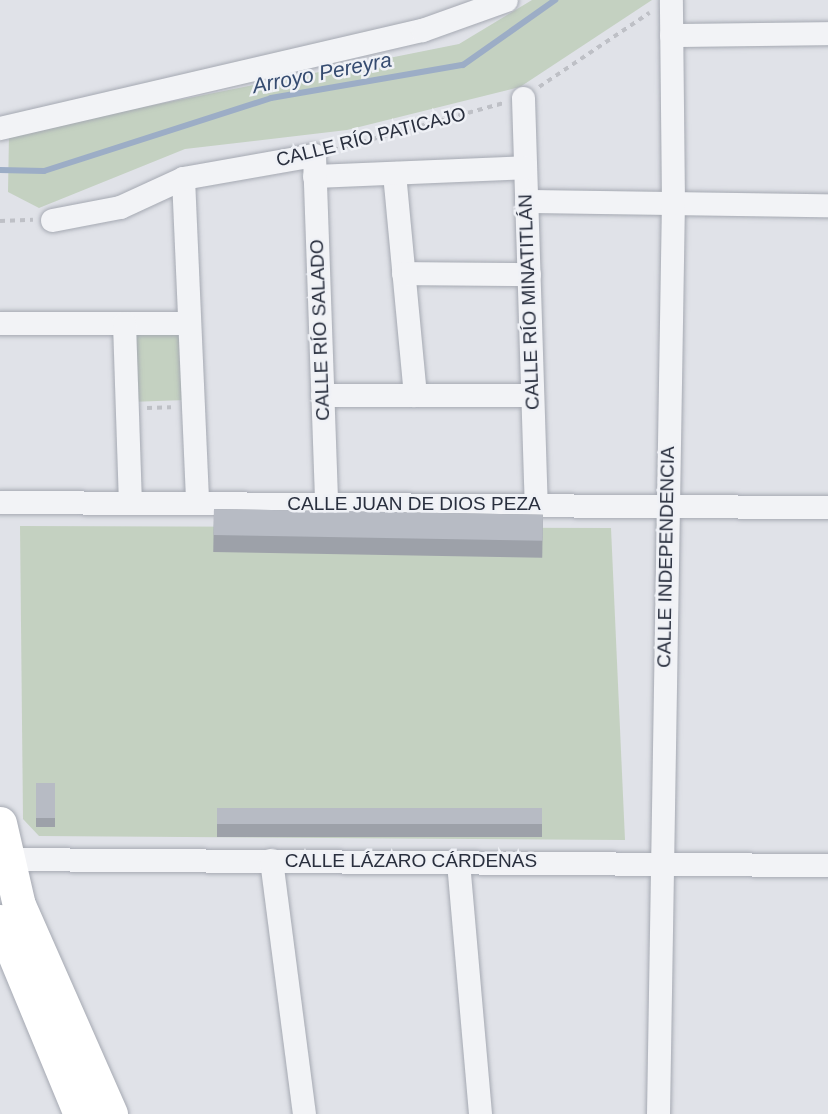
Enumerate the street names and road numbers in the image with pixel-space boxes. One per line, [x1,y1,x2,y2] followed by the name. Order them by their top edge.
[274,102,468,172] street label: CALLE RÍO PATICAJO
[514,194,544,410] street label: CALLE RÍO MINATITLÁN
[305,239,335,421] street label: CALLE RÍO SALADO
[653,446,679,668] street label: CALLE INDEPENDENCIA
[287,493,541,515] street label: CALLE JUAN DE DIOS PEZA
[285,850,537,872] street label: CALLE LÁZARO CÁRDENAS

